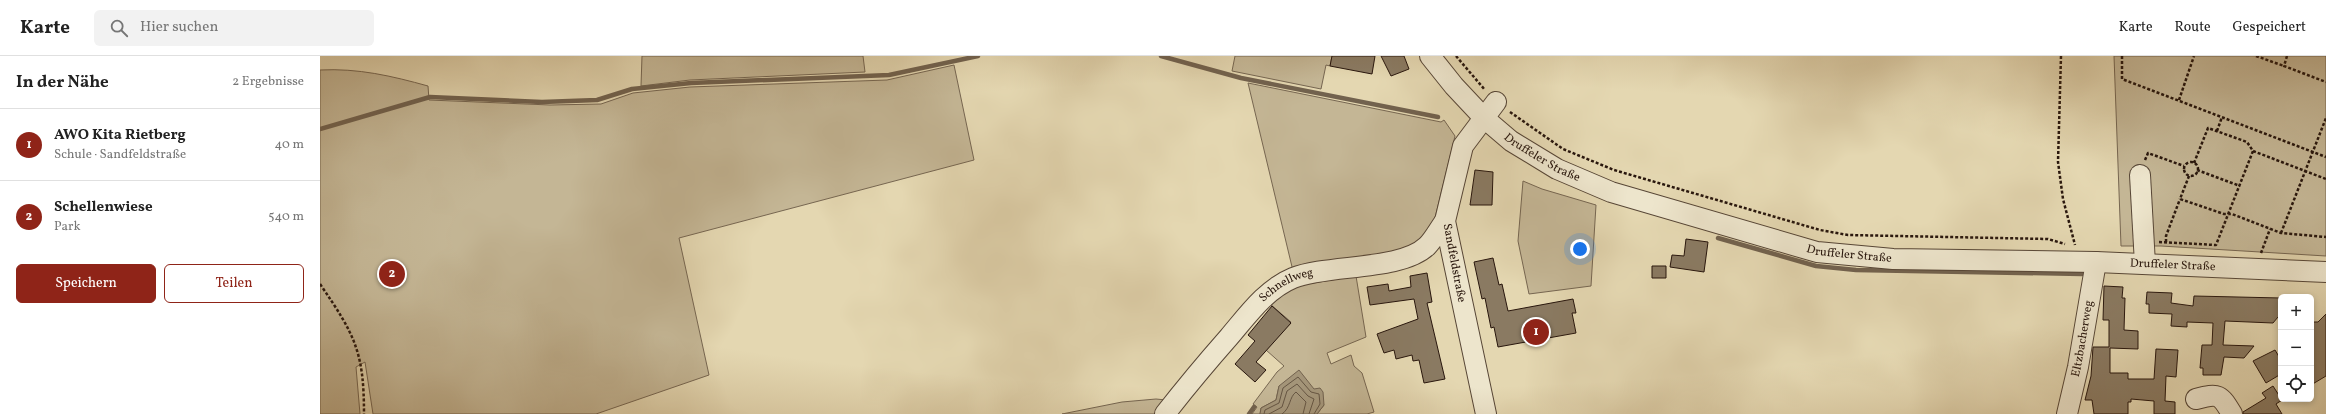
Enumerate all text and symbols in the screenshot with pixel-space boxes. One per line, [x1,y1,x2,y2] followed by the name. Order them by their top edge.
[94,10,374,46] search box
[20,15,70,41] text: Karte
[108,17,130,39] icon: search
[140,17,218,38] text: Hier suchen
[2119,18,2153,37] text: Karte
[2175,18,2211,37] text: Route
[2233,18,2306,37] text: Gespeichert
[16,71,109,94] text: In der Nähe
[232,73,304,91] text: 2 Ergebnisse
[54,125,186,146] text: AWO Kita Rietberg
[1500,130,1583,186] street label: Druffeler Straße
[26,136,32,154] text: 1
[275,136,304,154] text: 40 m
[54,146,186,164] text: Schule · Sandfeldstraße
[54,197,153,218] text: Schellenwiese
[26,208,32,226] text: 2
[268,208,304,226] text: 540 m
[54,218,81,236] text: Park
[1439,222,1470,304] street label: Sandfeldstraße
[1570,239,1590,259] your location
[1804,241,1893,267] street label: Druffeler Straße
[2130,255,2216,275] street label: Druffeler Straße
[379,259,405,289] pin: 2
[16,264,156,303] button: Speichern
[164,264,304,303] button: Teilen
[1256,265,1315,306] street label: Schnellweg
[2278,294,2314,402] map controls
[2278,294,2314,330] button: +
[2068,299,2097,379] street label: Eltzbacherweg
[1523,317,1549,347] pin: 1
[2278,330,2314,366] button: −
[2278,366,2314,402] button: locate

